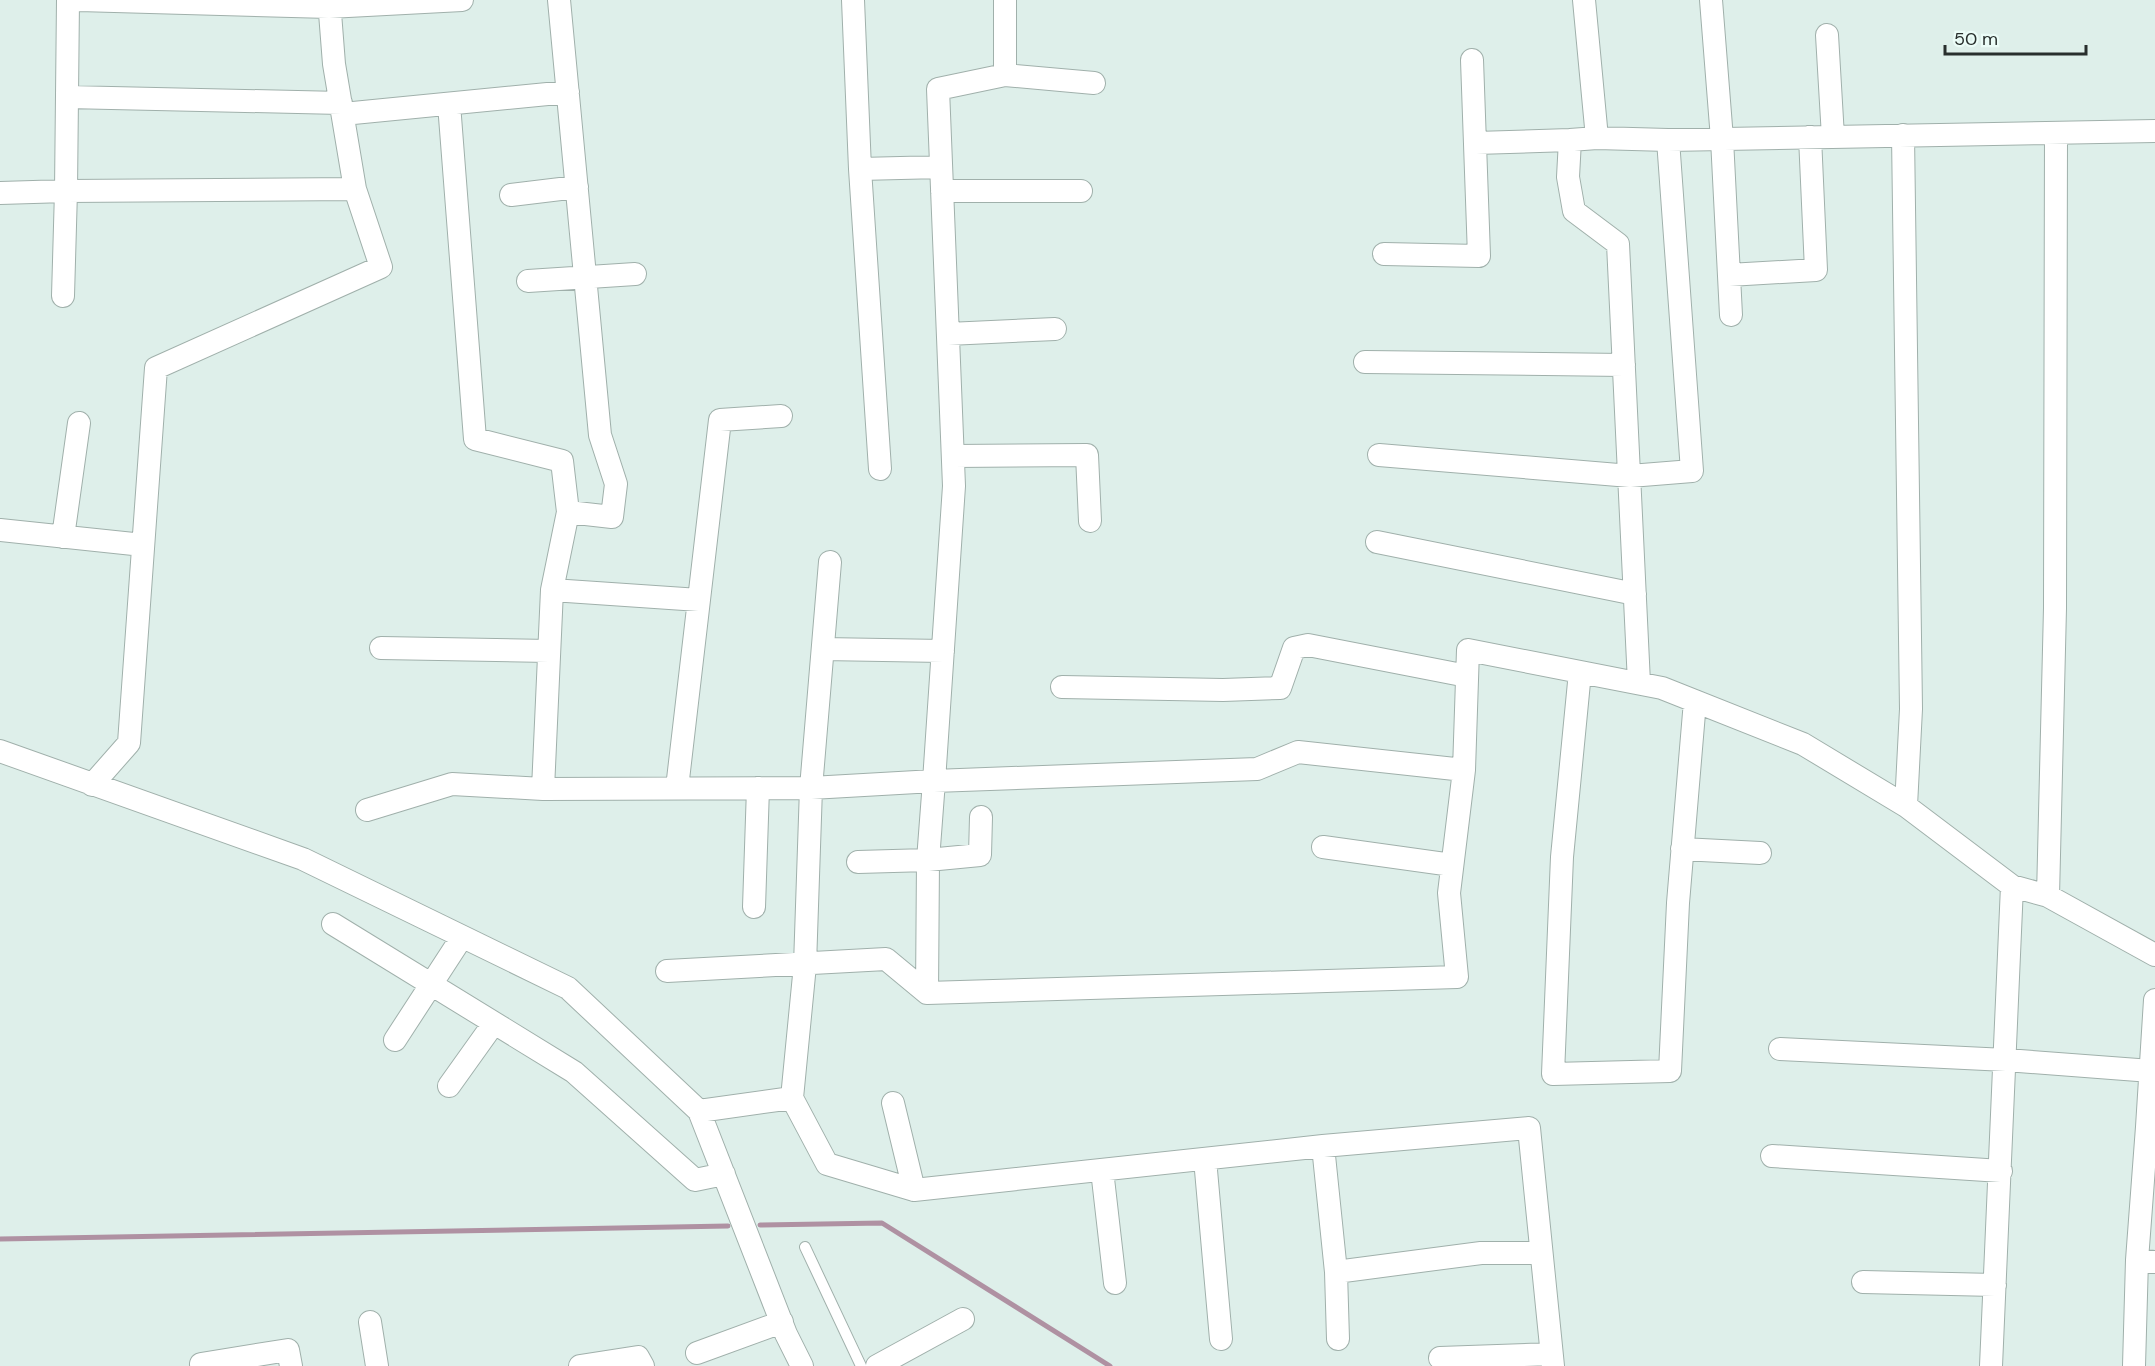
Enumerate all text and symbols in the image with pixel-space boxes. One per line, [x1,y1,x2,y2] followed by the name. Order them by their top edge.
[1945,18,2086,56] scale bar
[1954,27,1998,51] text: 50 m

